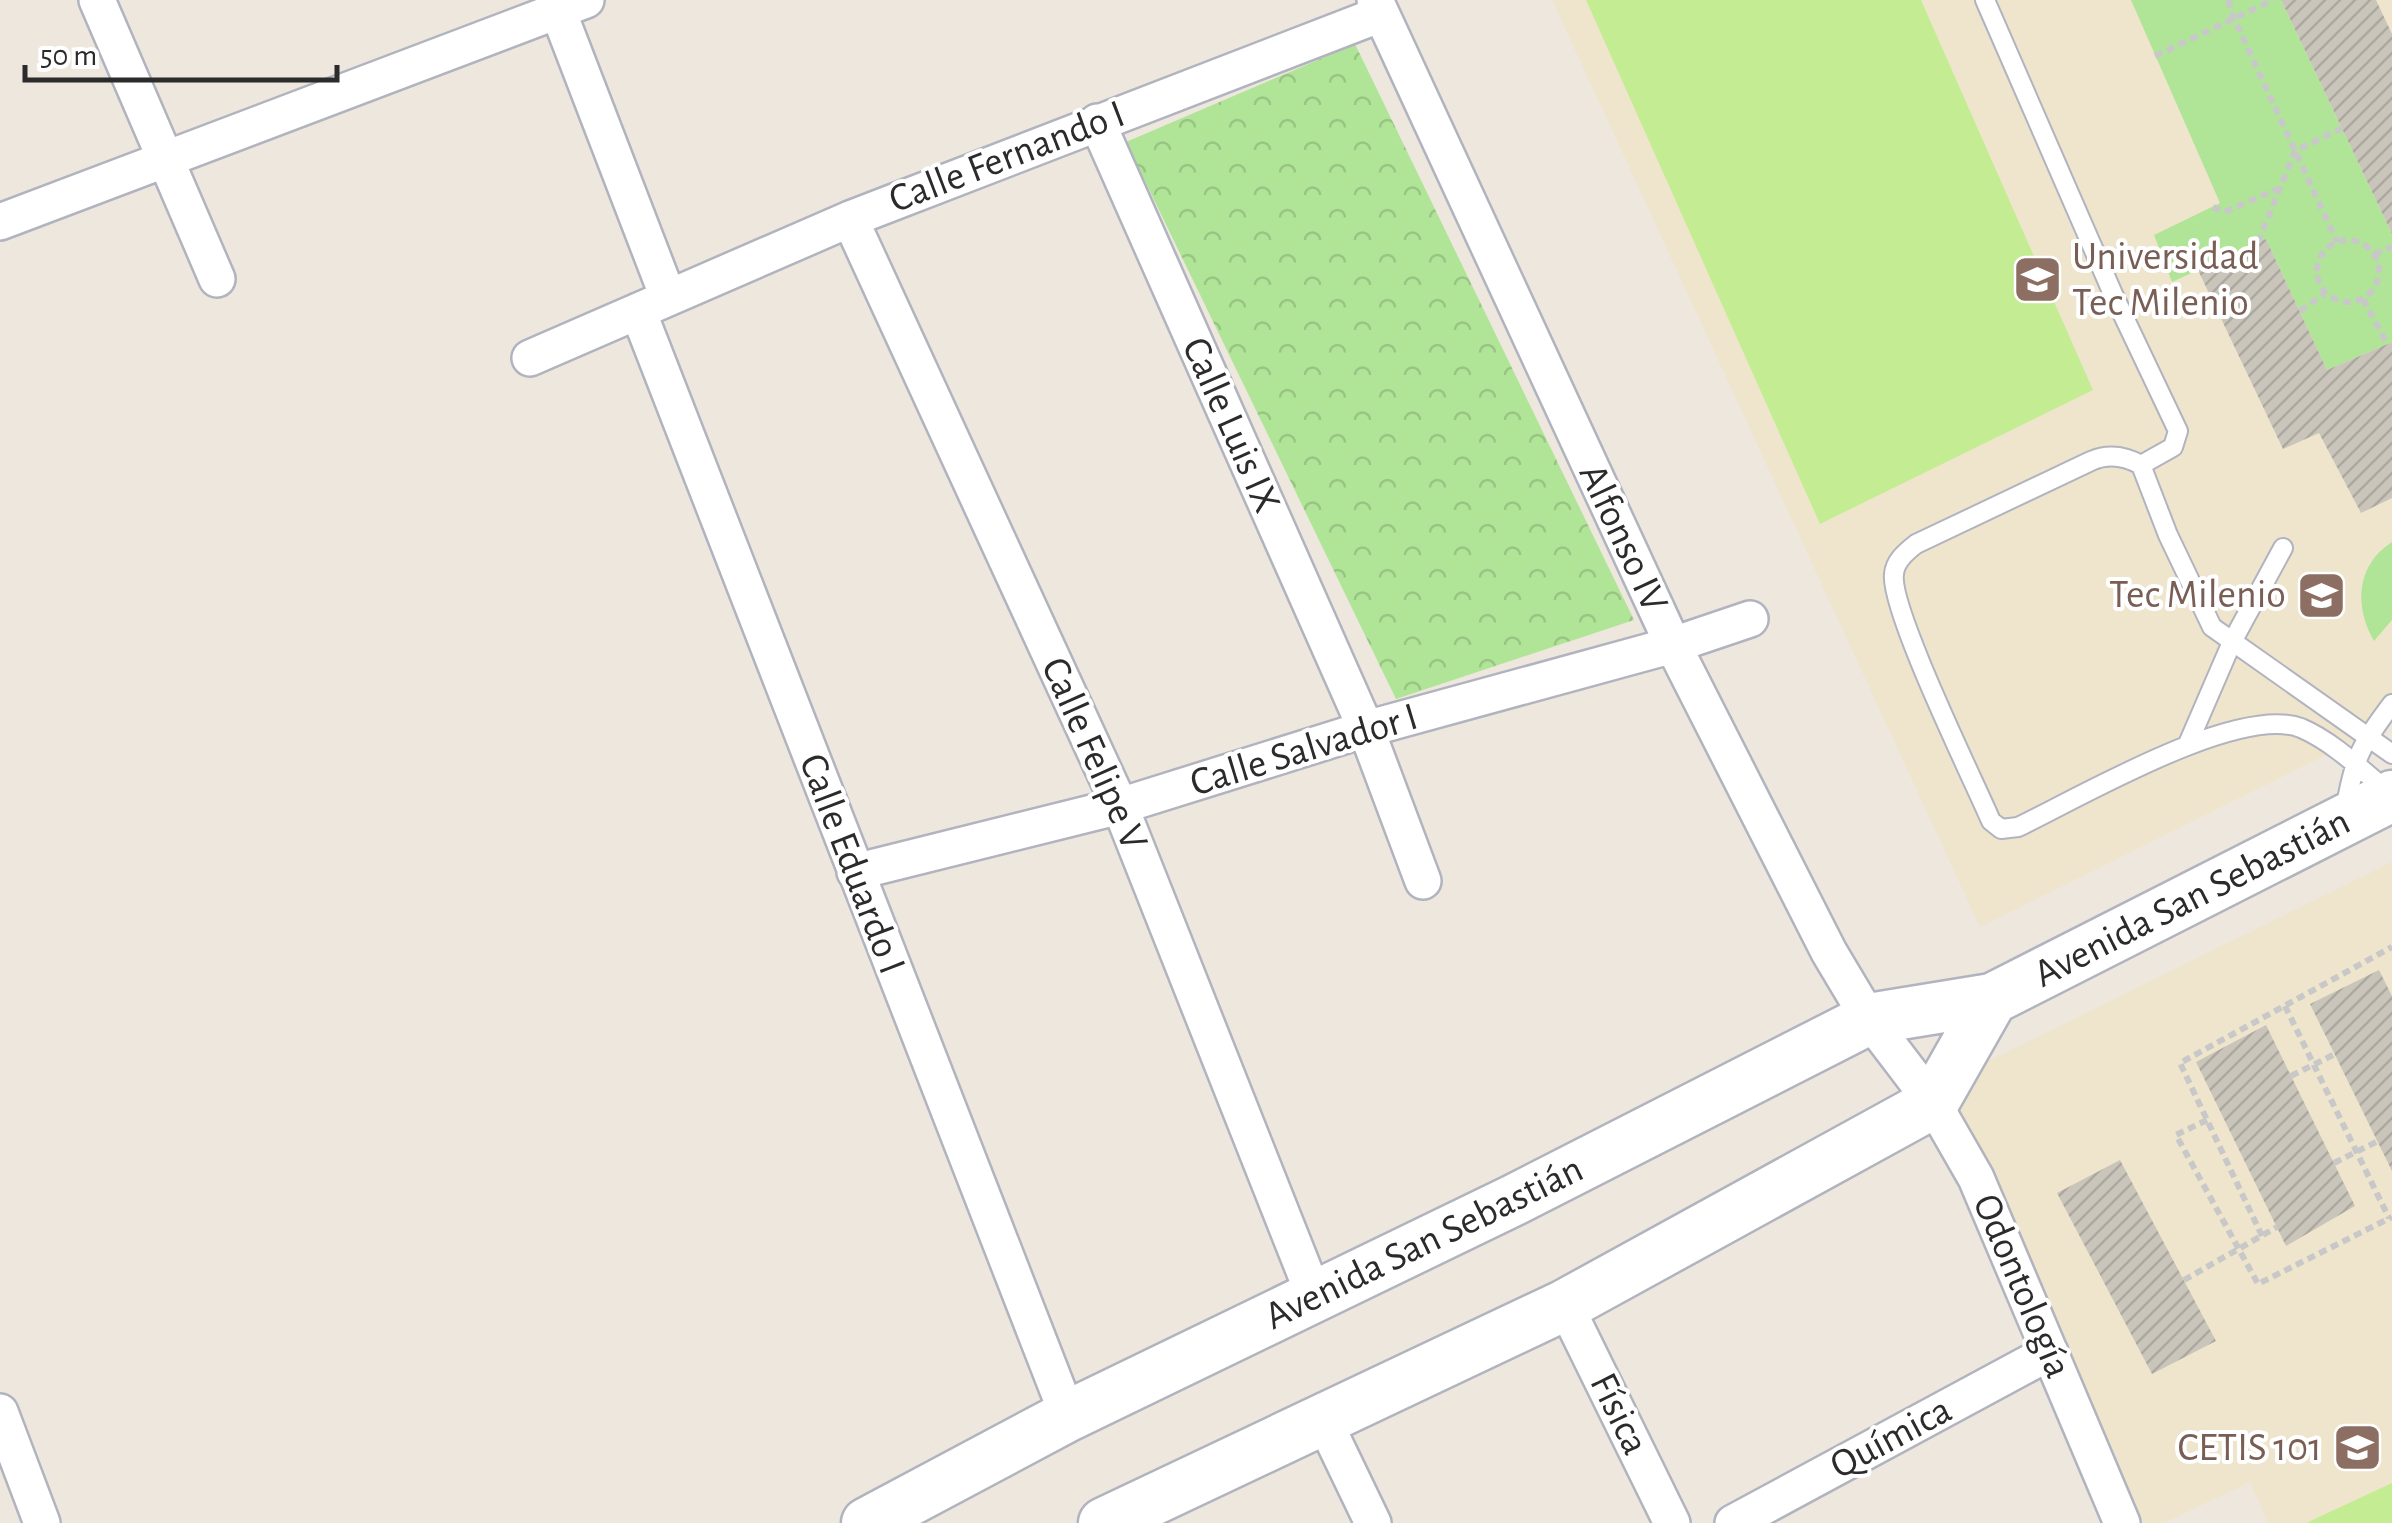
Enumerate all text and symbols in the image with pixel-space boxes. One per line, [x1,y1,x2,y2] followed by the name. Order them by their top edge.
[25,20,338,82] scale bar
[40,41,97,71] text: 50 m
[884,94,1130,220] street label: Calle Fernando I
[2072,237,2259,323] place label: Universidad Tec Milenio
[2011,254,2063,306] school or university icon: Universidad Tec Milenio
[1175,332,1287,518] street label: Calle Luis IX
[1572,458,1675,618] street label: Alfonso IV
[2295,569,2347,621] school or university icon: Tec Milenio
[2109,575,2286,615] place label: Tec Milenio
[1034,652,1154,857] street label: Calle Felipe V
[1186,696,1422,804] street label: Calle Salvador I
[792,748,912,980] street label: Calle Eduardo I
[2028,801,2356,995] street label: Avenida San Sebastián
[1259,1149,1589,1337] street label: Avenida San Sebastián
[1965,1188,2079,1384] street label: Odontología
[1582,1367,1656,1461] street label: Física
[1824,1390,1958,1486] street label: Química
[2331,1422,2383,1474] school or university icon: CETIS 101
[2177,1428,2322,1468] place label: CETIS 101

